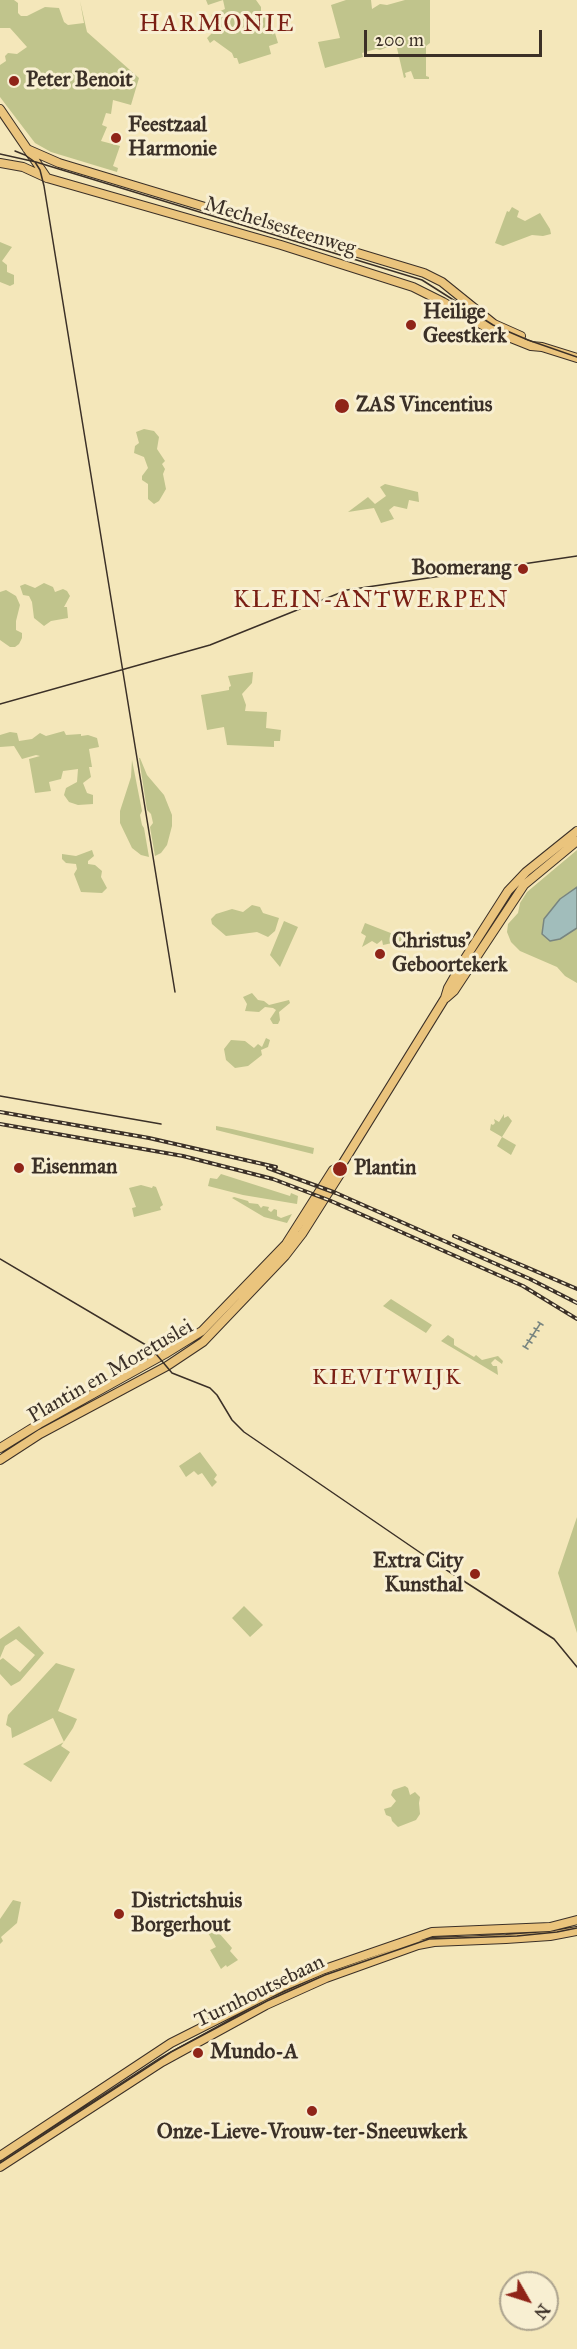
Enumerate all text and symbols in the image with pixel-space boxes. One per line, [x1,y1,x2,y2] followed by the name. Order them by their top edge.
[139,11,295,39] district label: HARMONIE
[367,18,546,56] scale bar
[375,29,424,51] text: 200 m
[26,68,133,94] place label: Peter Benoit
[7,74,21,88] marker: Peter Benoit
[128,113,217,163] place label: Feestzaal Harmonie
[109,131,123,145] marker: Feestzaal Harmonie
[201,192,359,262] street label: Mechelsesteenweg
[423,300,507,350] place label: Heilige Geestkerk
[404,318,418,332] marker: Heilige Geestkerk
[356,393,492,419] place label: ZAS Vincentius
[333,397,351,415] marker: ZAS Vincentius
[411,556,511,582] place label: Boomerang
[516,562,530,576] marker: Boomerang
[233,587,509,615] district label: KLEIN-ANTWERPEN
[392,929,507,979] place label: Christus’ Geboortekerk
[373,947,387,961] marker: Christus’ Geboortekerk
[31,1155,117,1181] place label: Eisenman
[354,1156,416,1182] place label: Plantin
[331,1160,349,1178] marker: Plantin
[12,1161,26,1175] marker: Eisenman
[24,1314,198,1430] street label: Plantin en Moretuslei
[312,1366,462,1392] district label: KIEVITWIJK
[373,1549,463,1599] place label: Extra City Kunsthal
[468,1567,482,1581] marker: Extra City Kunsthal
[131,1889,242,1939] place label: Districtshuis Borgerhout
[112,1907,126,1921] marker: Districtshuis Borgerhout
[191,1950,329,2034] street label: Turnhoutsebaan
[210,2040,298,2066] place label: Mundo-A
[191,2046,205,2060] marker: Mundo-A
[305,2104,319,2118] marker: Onze-Lieve-Vrouw-ter-Sneeuwkerk
[157,2120,467,2146] place label: Onze-Lieve-Vrouw-ter-Sneeuwkerk
[499,2271,559,2331] north arrow
[530,2300,553,2323] text: N

